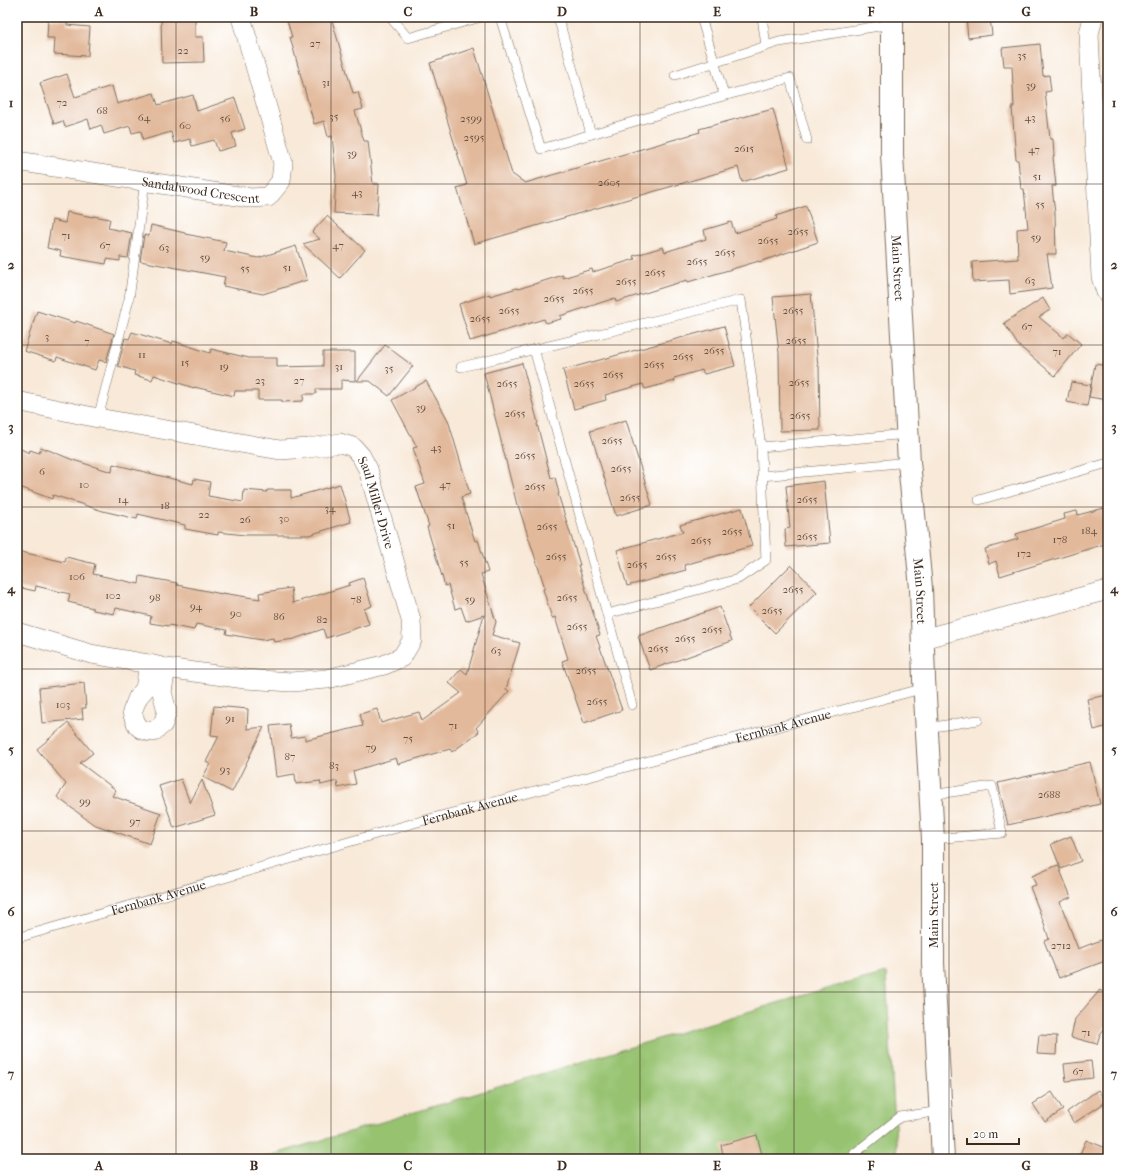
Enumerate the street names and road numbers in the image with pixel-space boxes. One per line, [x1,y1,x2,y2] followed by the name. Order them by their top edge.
[141,174,260,206] street label: Sandalwood Crescent
[888,234,907,302] street label: Main Street
[355,454,397,551] street label: Saul Miller Drive
[910,557,929,625] street label: Main Street
[734,706,833,746] street label: Fernbank Avenue
[420,789,520,829] street label: Fernbank Avenue
[109,877,208,918] street label: Fernbank Avenue
[926,881,941,948] street label: Main Street

